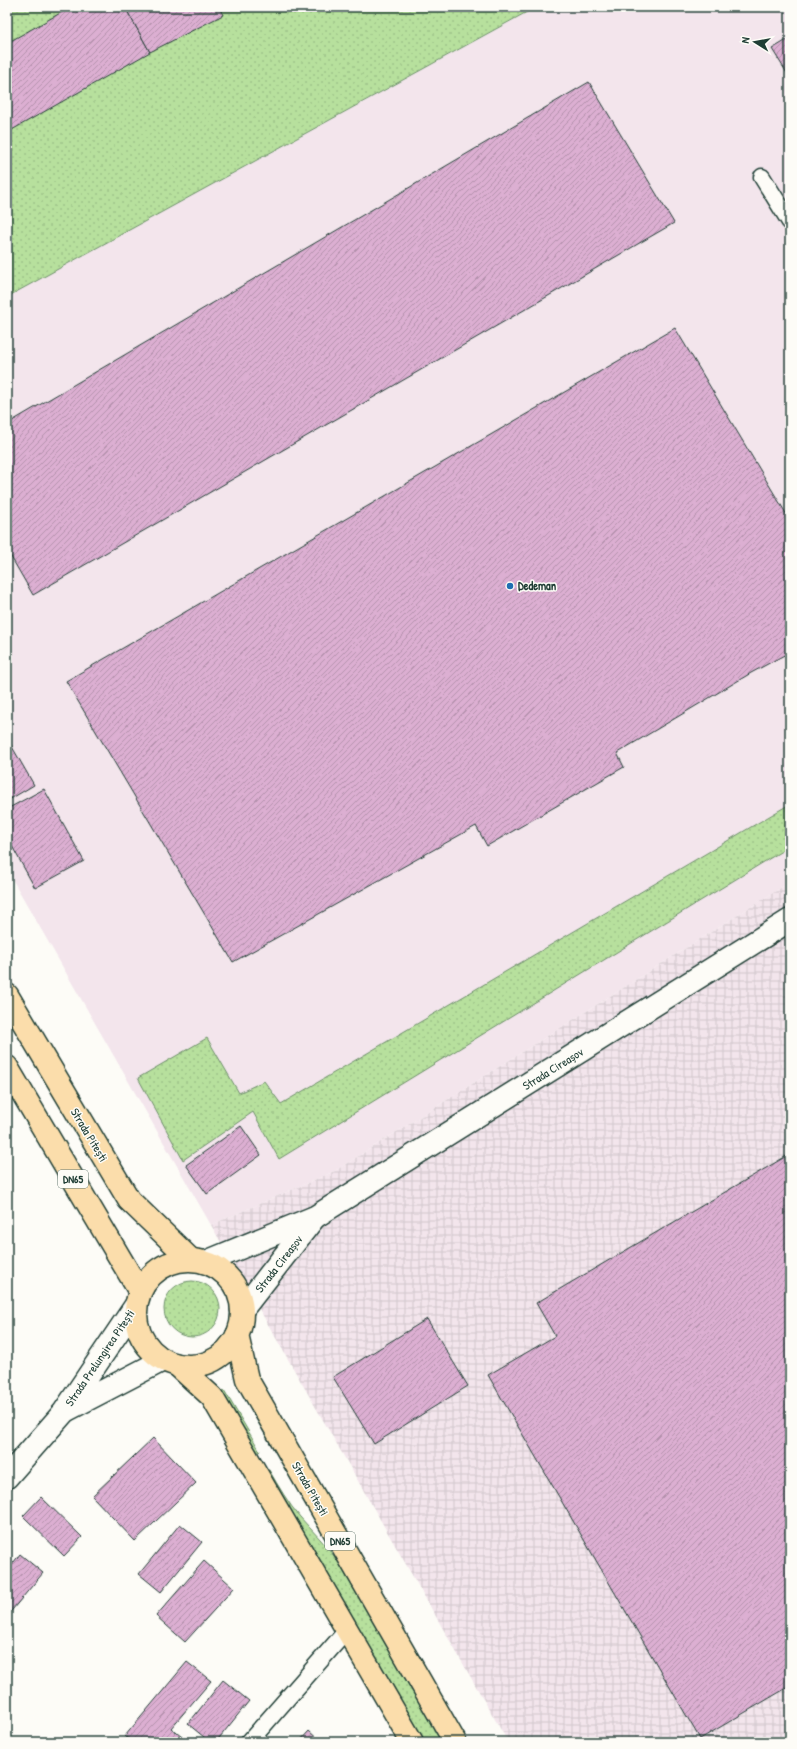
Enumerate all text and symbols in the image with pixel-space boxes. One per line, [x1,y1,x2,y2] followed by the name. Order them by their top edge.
[735,22,775,62] north arrow
[738,36,753,44] text: N
[518,577,557,594] place label: Dedeman
[505,581,515,591] marker: Dedeman
[519,1043,587,1094] street label: Strada Cireașov
[67,1105,112,1165] street label: Strada Pitești
[58,1170,88,1188] road number: DN65
[251,1231,307,1296] street label: Strada Cireașov
[61,1306,138,1409] street label: Strada Prelungirea Pitești
[288,1459,333,1519] street label: Strada Pitești
[325,1532,355,1550] road number: DN65

